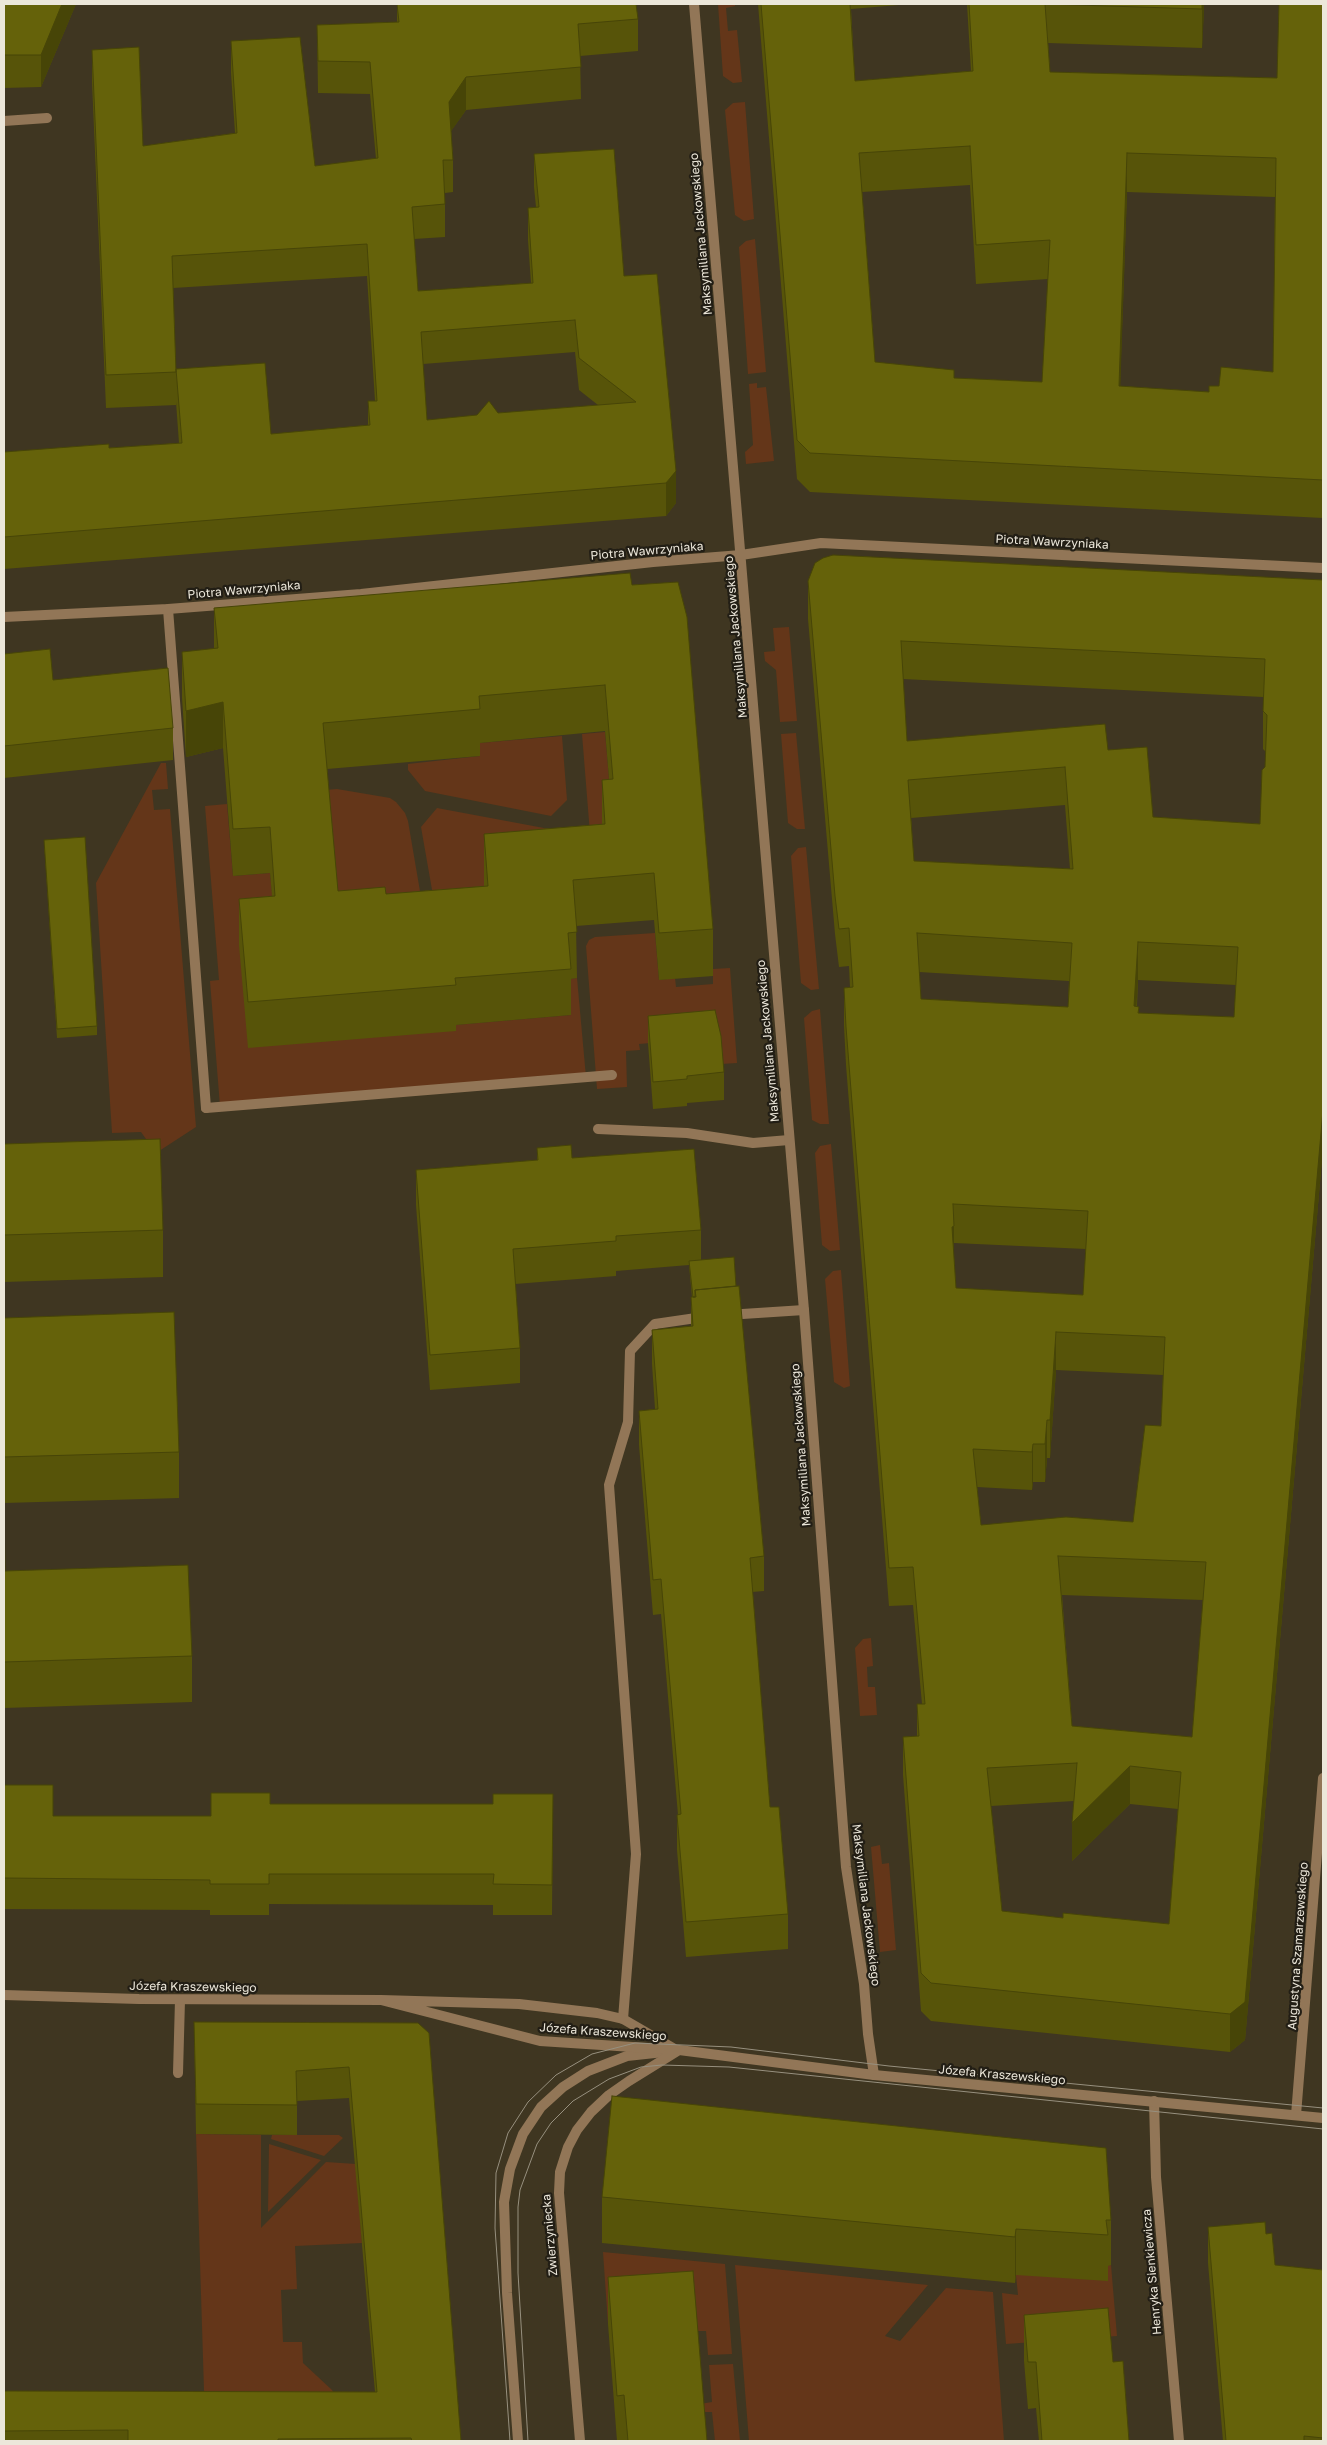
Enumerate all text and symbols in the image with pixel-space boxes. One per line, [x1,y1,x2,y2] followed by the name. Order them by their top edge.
[687,152,715,316] street label: Maksymiliana Jackowskiego
[995,532,1109,552] street label: Piotra Wawrzyniaka
[590,539,704,563] street label: Piotra Wawrzyniaka
[722,555,750,719] street label: Maksymiliana Jackowskiego
[187,578,301,602] street label: Piotra Wawrzyniaka
[754,959,782,1123] street label: Maksymiliana Jackowskiego
[788,1363,814,1527] street label: Maksymiliana Jackowskiego
[849,1823,883,1987] street label: Maksymiliana Jackowskiego
[1285,1862,1311,2030] street label: Augustyna Szamarzewskiego
[129,1979,257,1995] street label: Józefa Kraszewskiego
[539,2020,667,2044] street label: Józefa Kraszewskiego
[938,2062,1066,2088] street label: Józefa Kraszewskiego
[539,2193,561,2277] street label: Zwierzyniecka
[1139,2209,1165,2335] street label: Henryka Sienkiewicza

